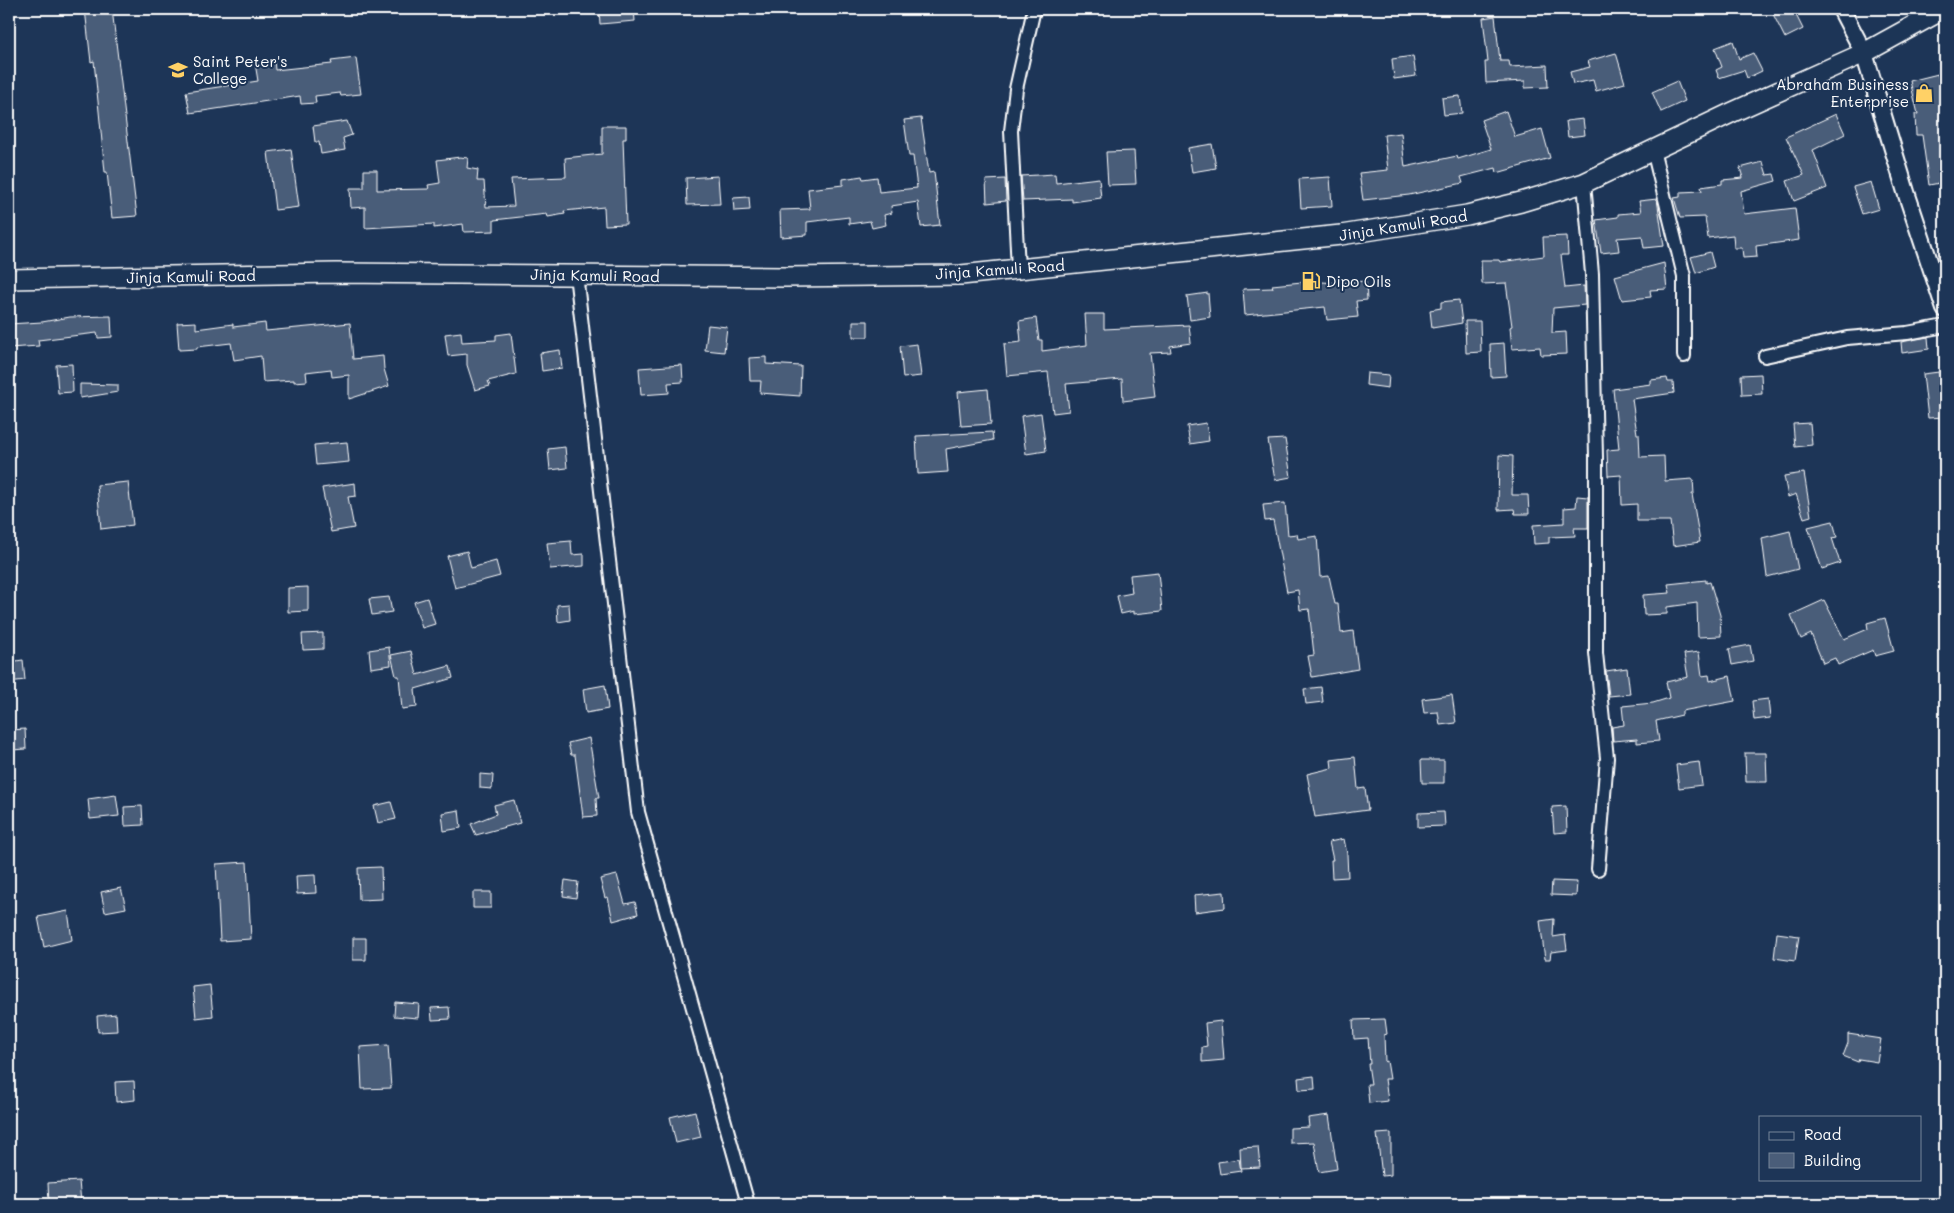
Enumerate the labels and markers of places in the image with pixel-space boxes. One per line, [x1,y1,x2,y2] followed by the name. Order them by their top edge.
[193,51,288,88] place label: Saint Peter's College
[167,59,189,81] school or university icon: Saint Peter's College
[1776,74,1909,111] place label: Abraham Business Enterprise
[1913,82,1935,104] shop icon: Abraham Business Enterprise
[1300,270,1322,292] fuel station icon: Dipo Oils
[1326,271,1391,291] place label: Dipo Oils

